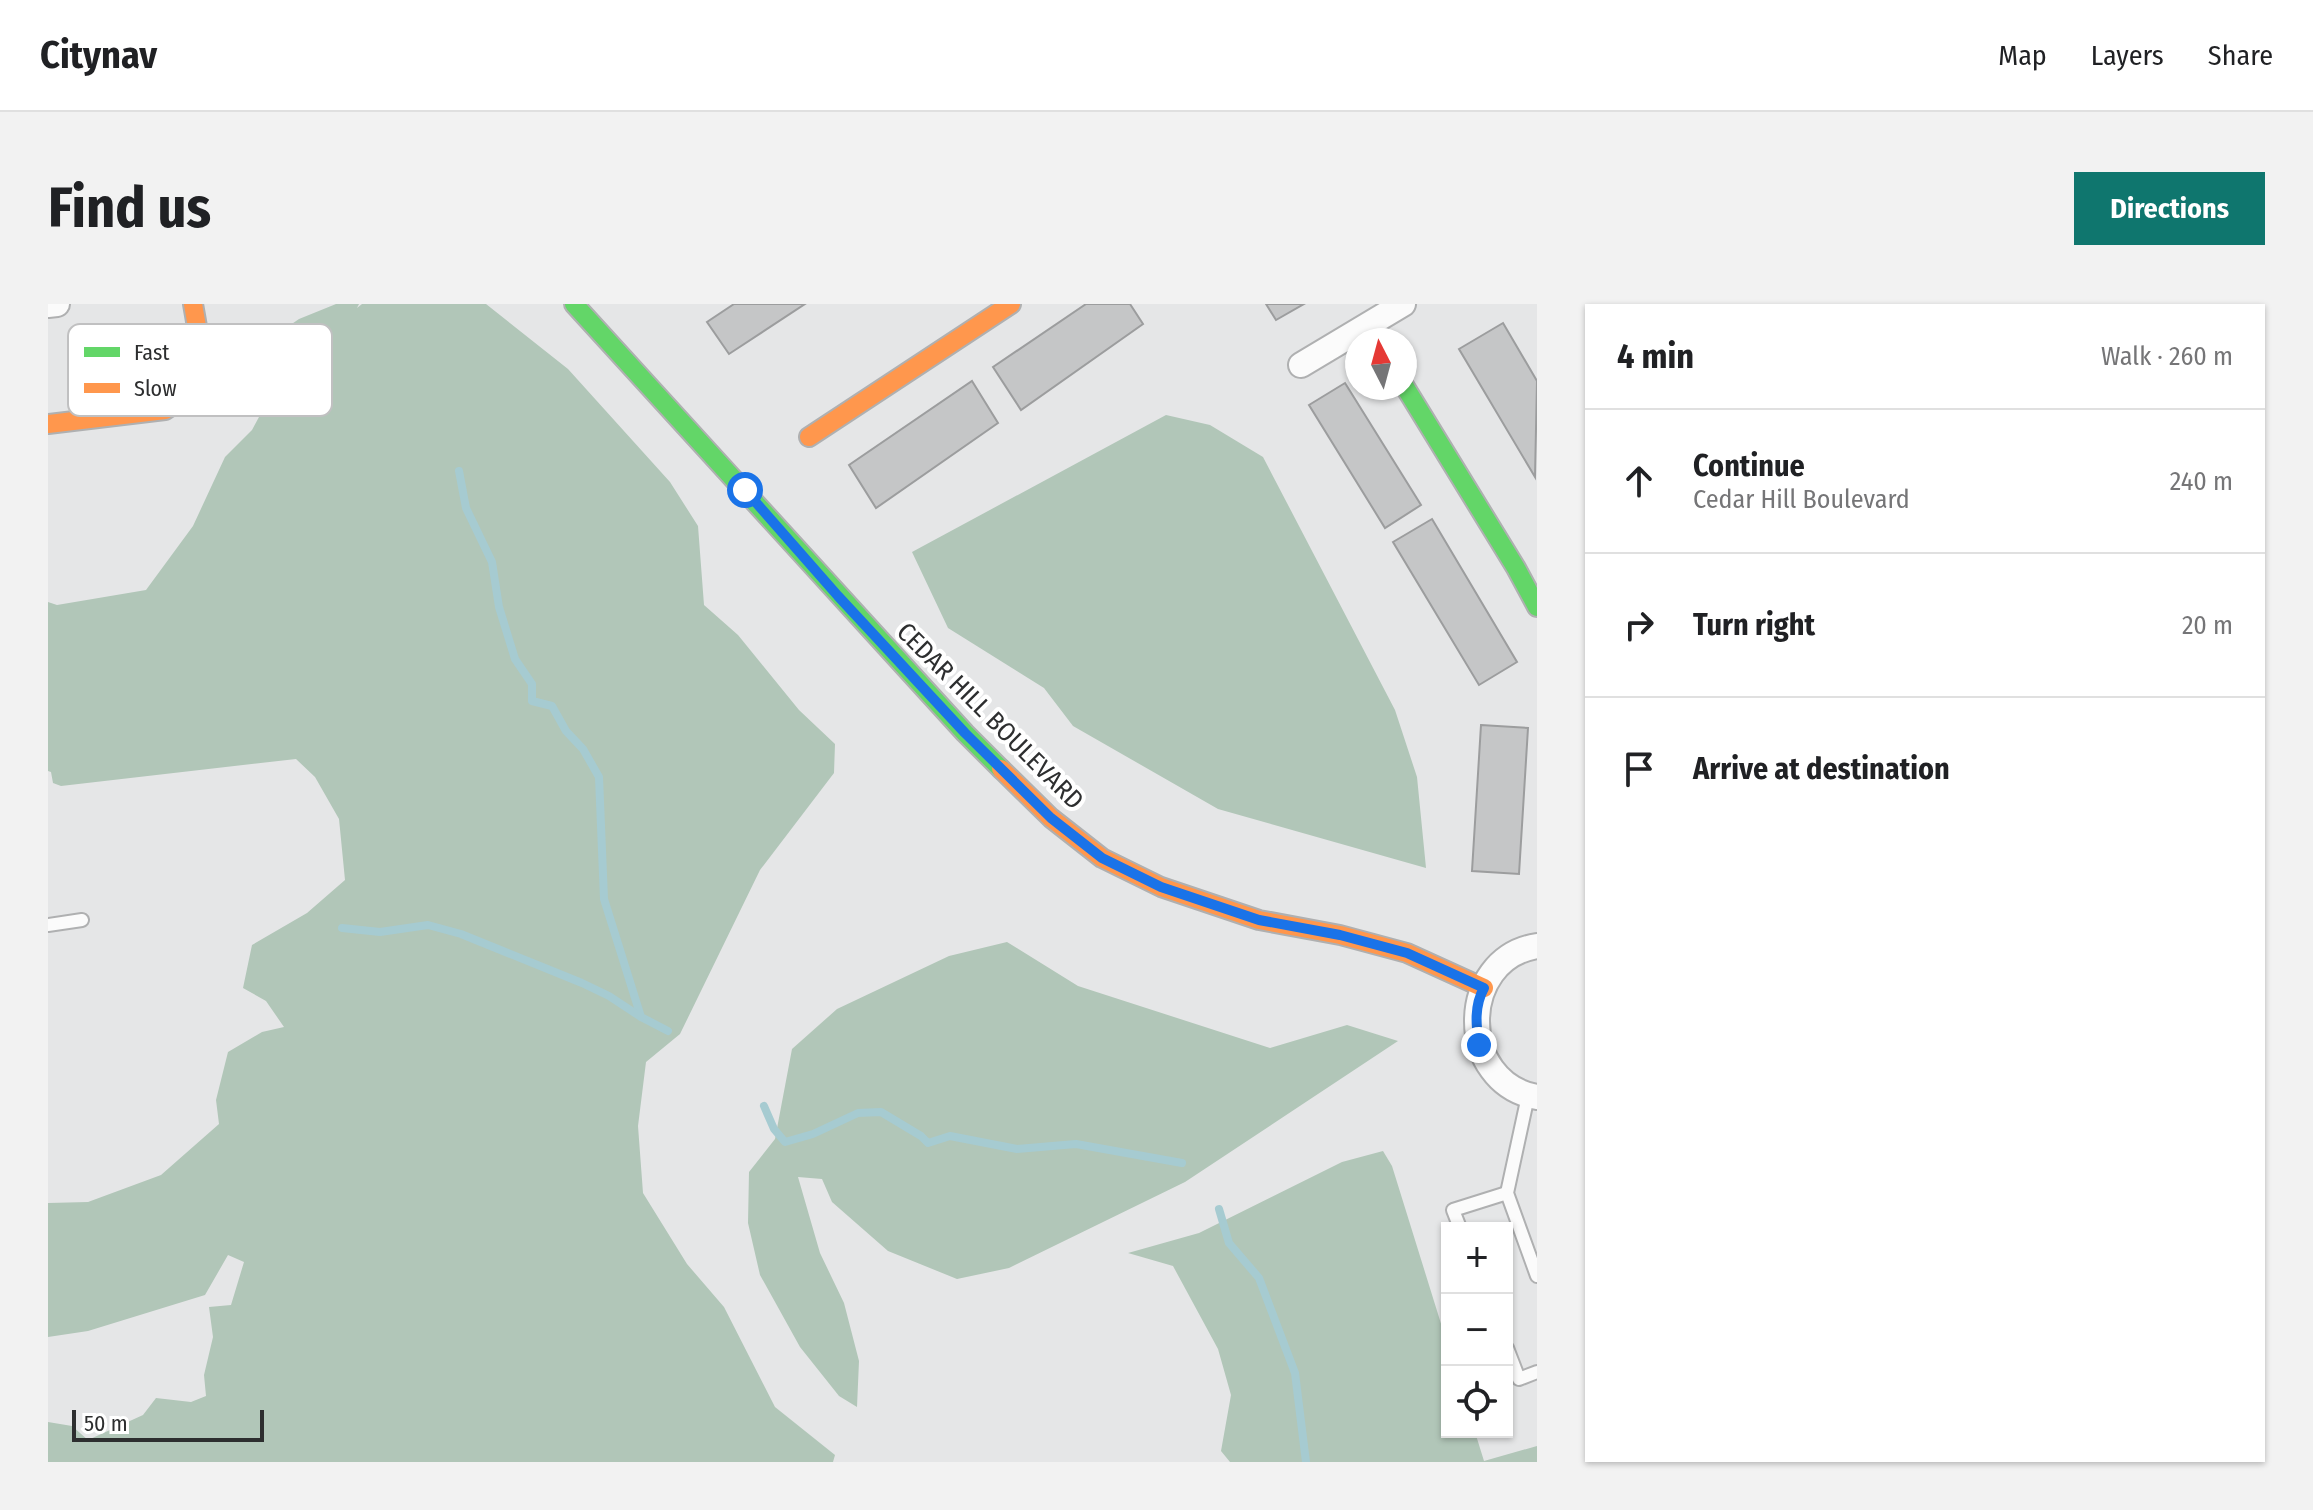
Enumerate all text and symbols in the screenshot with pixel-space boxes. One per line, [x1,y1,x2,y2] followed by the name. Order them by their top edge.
[40,32,157,78] text: Citynav
[1998,39,2047,72] text: Map
[2091,39,2164,72] text: Layers
[2208,39,2273,72] text: Share
[2074,172,2265,245] button: Directions
[48,175,211,242] text: Find us
[68,324,332,416] legend
[1345,328,1417,400] north arrow
[1617,336,1694,377] text: 4 min
[134,339,170,366] text: Fast
[2101,341,2233,372] text: Walk · 260 m
[134,375,177,402] text: Slow
[1693,448,1805,484] text: Continue
[1617,459,1661,503] icon: ahead
[2170,466,2233,497] text: 240 m
[727,472,763,508] route start
[1693,484,1910,515] text: Cedar Hill Boulevard
[1617,603,1661,647] icon: right
[1693,607,1815,643] text: Turn right
[2182,610,2233,641] text: 20 m
[890,616,1090,816] street label: CEDAR HILL BOULEVARD
[1617,747,1661,791] icon: arrive
[1693,751,1950,787] text: Arrive at destination
[1461,1027,1497,1063] route end
[1441,1222,1513,1438] map controls
[1441,1222,1513,1294] button: +
[1441,1294,1513,1366] button: −
[1441,1366,1513,1438] button: locate
[72,1406,264,1442] scale bar
[84,1410,128,1437] text: 50 m

